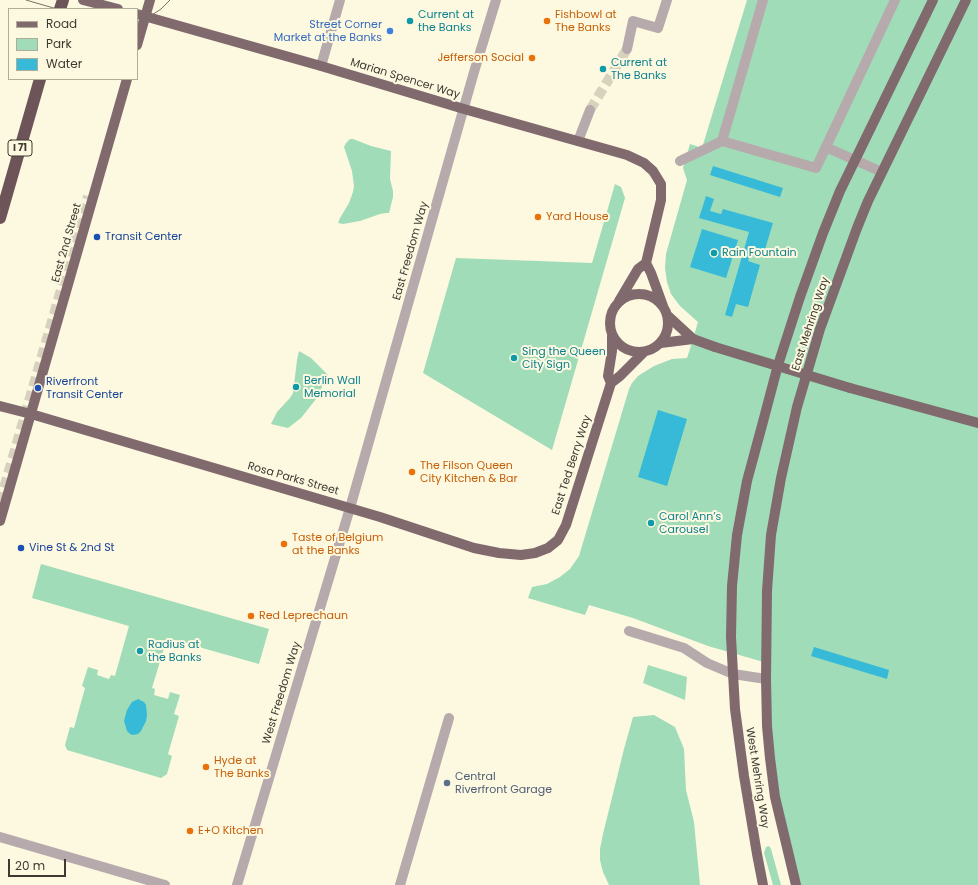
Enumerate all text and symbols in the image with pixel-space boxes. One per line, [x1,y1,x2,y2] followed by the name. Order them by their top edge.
[8,8,138,80] legend
[418,8,474,34] place label: Current at the Banks
[555,8,617,34] place label: Fishbowl at The Banks
[46,15,77,32] text: Road
[405,16,415,26] marker: Current at the Banks
[542,16,552,26] marker: Fishbowl at The Banks
[274,18,382,44] place label: Street Corner Market at the Banks
[385,26,395,36] marker: Street Corner Market at the Banks
[46,35,72,52] text: Park
[437,51,524,65] place label: Jefferson Social
[527,53,537,63] marker: Jefferson Social
[46,55,82,72] text: Water
[349,56,461,102] street label: Marian Spencer Way
[611,56,667,82] place label: Current at The Banks
[598,64,608,74] marker: Current at The Banks
[8,140,32,156] road number: I 71
[391,200,431,302] street label: East Freedom Way
[49,202,85,284] street label: East 2nd Street
[546,210,609,224] place label: Yard House
[533,212,543,222] marker: Yard House
[105,230,182,244] place label: Transit Center
[92,232,102,242] marker: Transit Center
[722,246,797,260] place label: Rain Fountain
[709,248,719,258] marker: Rain Fountain
[790,276,832,372] street label: East Mehring Way
[522,345,606,371] place label: Sing the Queen City Sign
[509,353,519,363] marker: Sing the Queen City Sign
[304,374,361,400] place label: Berlin Wall Memorial
[46,375,123,401] place label: Riverfront Transit Center
[291,382,301,392] marker: Berlin Wall Memorial
[33,383,43,393] marker: Riverfront Transit Center
[550,413,594,517] street label: East Ted Berry Way
[420,459,517,485] place label: The Filson Queen City Kitchen & Bar
[246,460,340,498] street label: Rosa Parks Street
[407,467,417,477] marker: The Filson Queen City Kitchen & Bar
[659,510,721,536] place label: Carol Ann’s Carousel
[646,518,656,528] marker: Carol Ann’s Carousel
[292,531,383,557] place label: Taste of Belgium at the Banks
[279,539,289,549] marker: Taste of Belgium at the Banks
[29,541,115,555] place label: Vine St & 2nd St
[16,543,26,553] marker: Vine St & 2nd St
[259,609,348,623] place label: Red Leprechaun
[246,611,256,621] marker: Red Leprechaun
[148,638,201,664] place label: Radius at the Banks
[260,640,304,746] street label: West Freedom Way
[135,646,145,656] marker: Radius at the Banks
[742,727,772,829] street label: West Mehring Way
[214,754,269,780] place label: Hyde at The Banks
[201,762,211,772] marker: Hyde at The Banks
[455,770,552,796] place label: Central Riverfront Garage
[442,778,452,788] marker: Central Riverfront Garage
[198,824,264,838] place label: E+O Kitchen
[185,826,195,836] marker: E+O Kitchen
[10,851,68,877] scale bar
[15,857,45,874] text: 20 m

